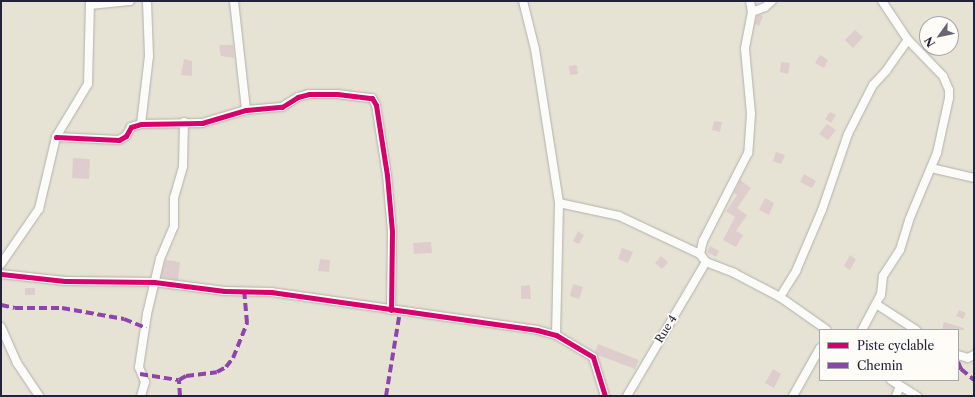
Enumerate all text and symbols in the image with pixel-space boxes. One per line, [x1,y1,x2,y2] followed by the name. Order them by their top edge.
[919,16,959,56] north arrow
[921,34,938,50] text: N
[653,313,679,345] street label: Rue 4
[819,329,959,381] legend
[857,338,934,353] text: Piste cyclable
[857,358,903,373] text: Chemin

